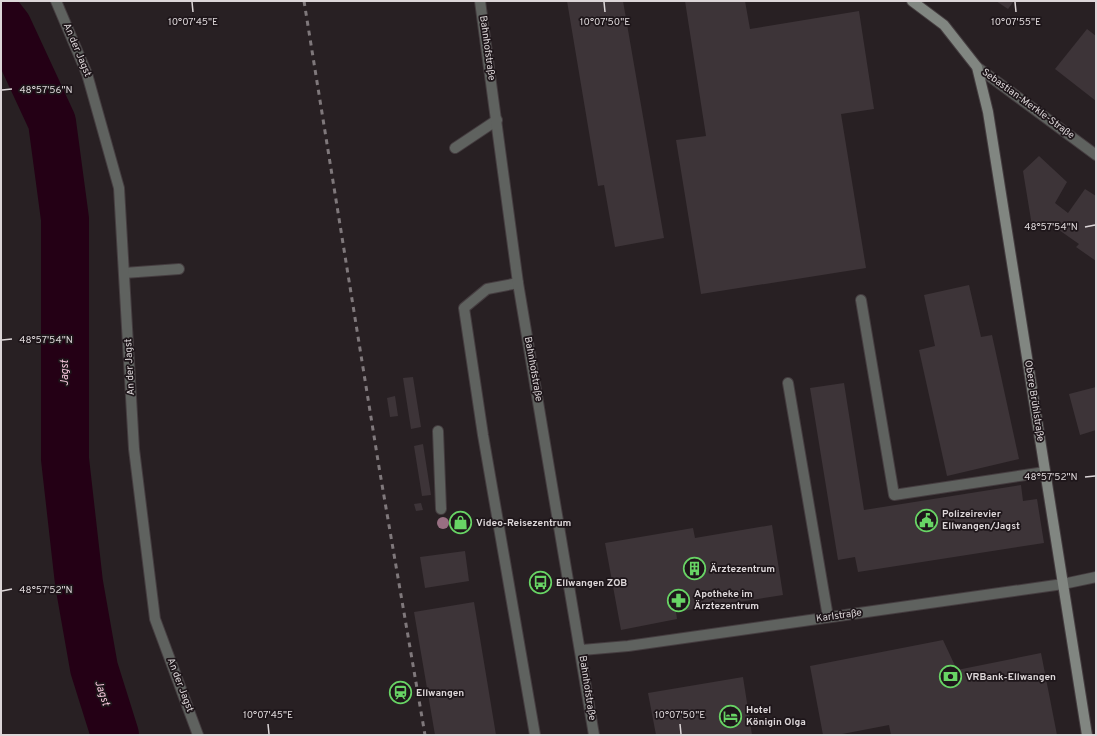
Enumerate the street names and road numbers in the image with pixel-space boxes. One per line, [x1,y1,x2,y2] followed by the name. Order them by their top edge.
[476,15,498,81] street label: Bahnhofstraße
[60,21,94,79] street label: An der Jagst
[979,66,1077,142] street label: Sebastian-Merkle-Straße
[521,336,545,402] street label: Bahnhofstraße
[122,338,138,396] street label: An der Jagst
[1021,359,1047,443] street label: Obere Brühlstraße
[815,606,863,626] street label: Karlstraße
[575,655,599,721] street label: Bahnhofstraße
[164,656,196,714] street label: An der Jagst

